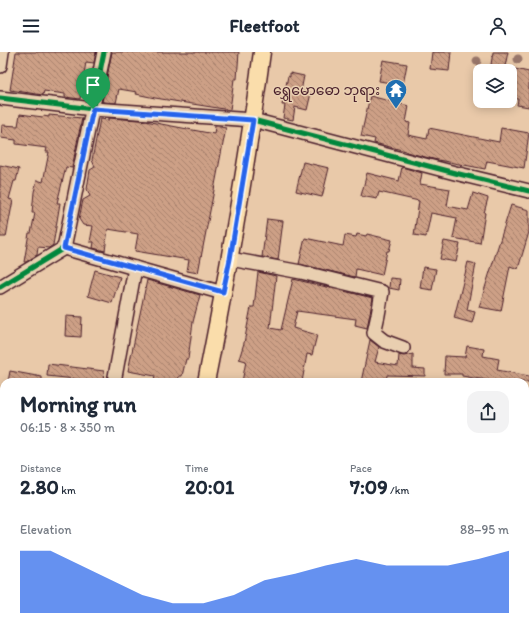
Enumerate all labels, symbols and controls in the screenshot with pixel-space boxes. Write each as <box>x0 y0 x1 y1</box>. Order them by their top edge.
icon: menu <box>20 15 42 37</box>
text: Fleetfoot <box>229 15 300 37</box>
icon: person <box>487 15 509 37</box>
map controls <box>473 64 517 108</box>
button: layers <box>473 64 517 108</box>
pin <box>76 68 110 109</box>
icon: arrive <box>82 74 104 96</box>
temple icon: ရွှေမောဓော ဘုရား <box>383 77 409 110</box>
place label: ရွှေမောဓော ဘုရား <box>273 82 380 102</box>
text: Morning run <box>20 391 136 418</box>
button: share <box>467 391 509 433</box>
text: 06:15 · 8 × 350 m <box>20 420 115 435</box>
text: Distance <box>20 462 61 475</box>
text: Time <box>185 462 208 475</box>
text: Pace <box>350 462 372 475</box>
text: 2.80 <box>20 475 59 499</box>
text: 20:01 <box>185 475 234 499</box>
text: 7:09 <box>350 475 388 499</box>
text: km <box>59 484 76 497</box>
text: /km <box>388 484 409 497</box>
text: Elevation <box>20 522 72 537</box>
text: 88–95 m <box>460 522 509 537</box>

